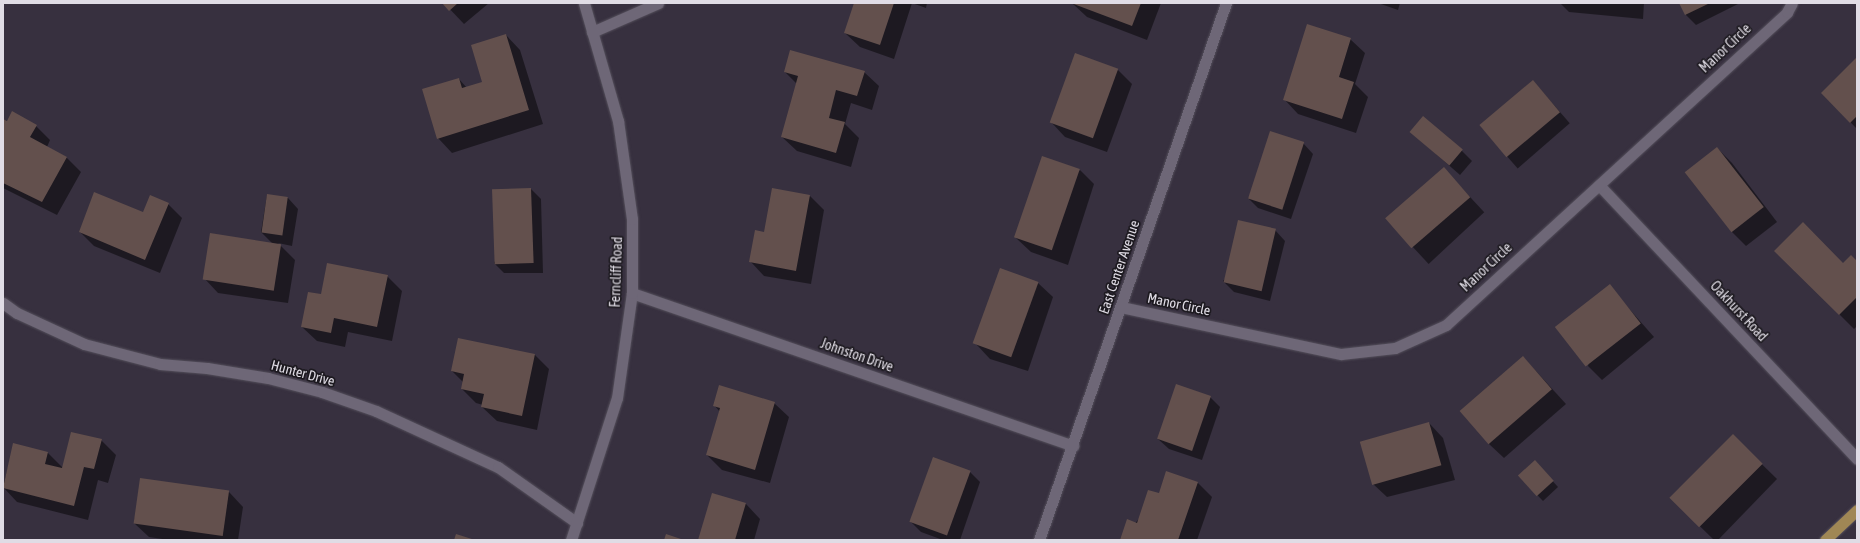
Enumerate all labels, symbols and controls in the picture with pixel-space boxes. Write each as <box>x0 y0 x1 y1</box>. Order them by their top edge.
street label: Manor Circle <box>1696 20 1754 76</box>
street label: East Center Avenue <box>1095 218 1143 316</box>
street label: Ferncliff Road <box>606 236 626 308</box>
street label: Manor Circle <box>1457 239 1515 295</box>
street label: Oakhurst Road <box>1707 277 1771 345</box>
street label: Manor Circle <box>1146 289 1212 319</box>
street label: Johnston Drive <box>818 335 896 375</box>
street label: Hunter Drive <box>269 356 337 390</box>

